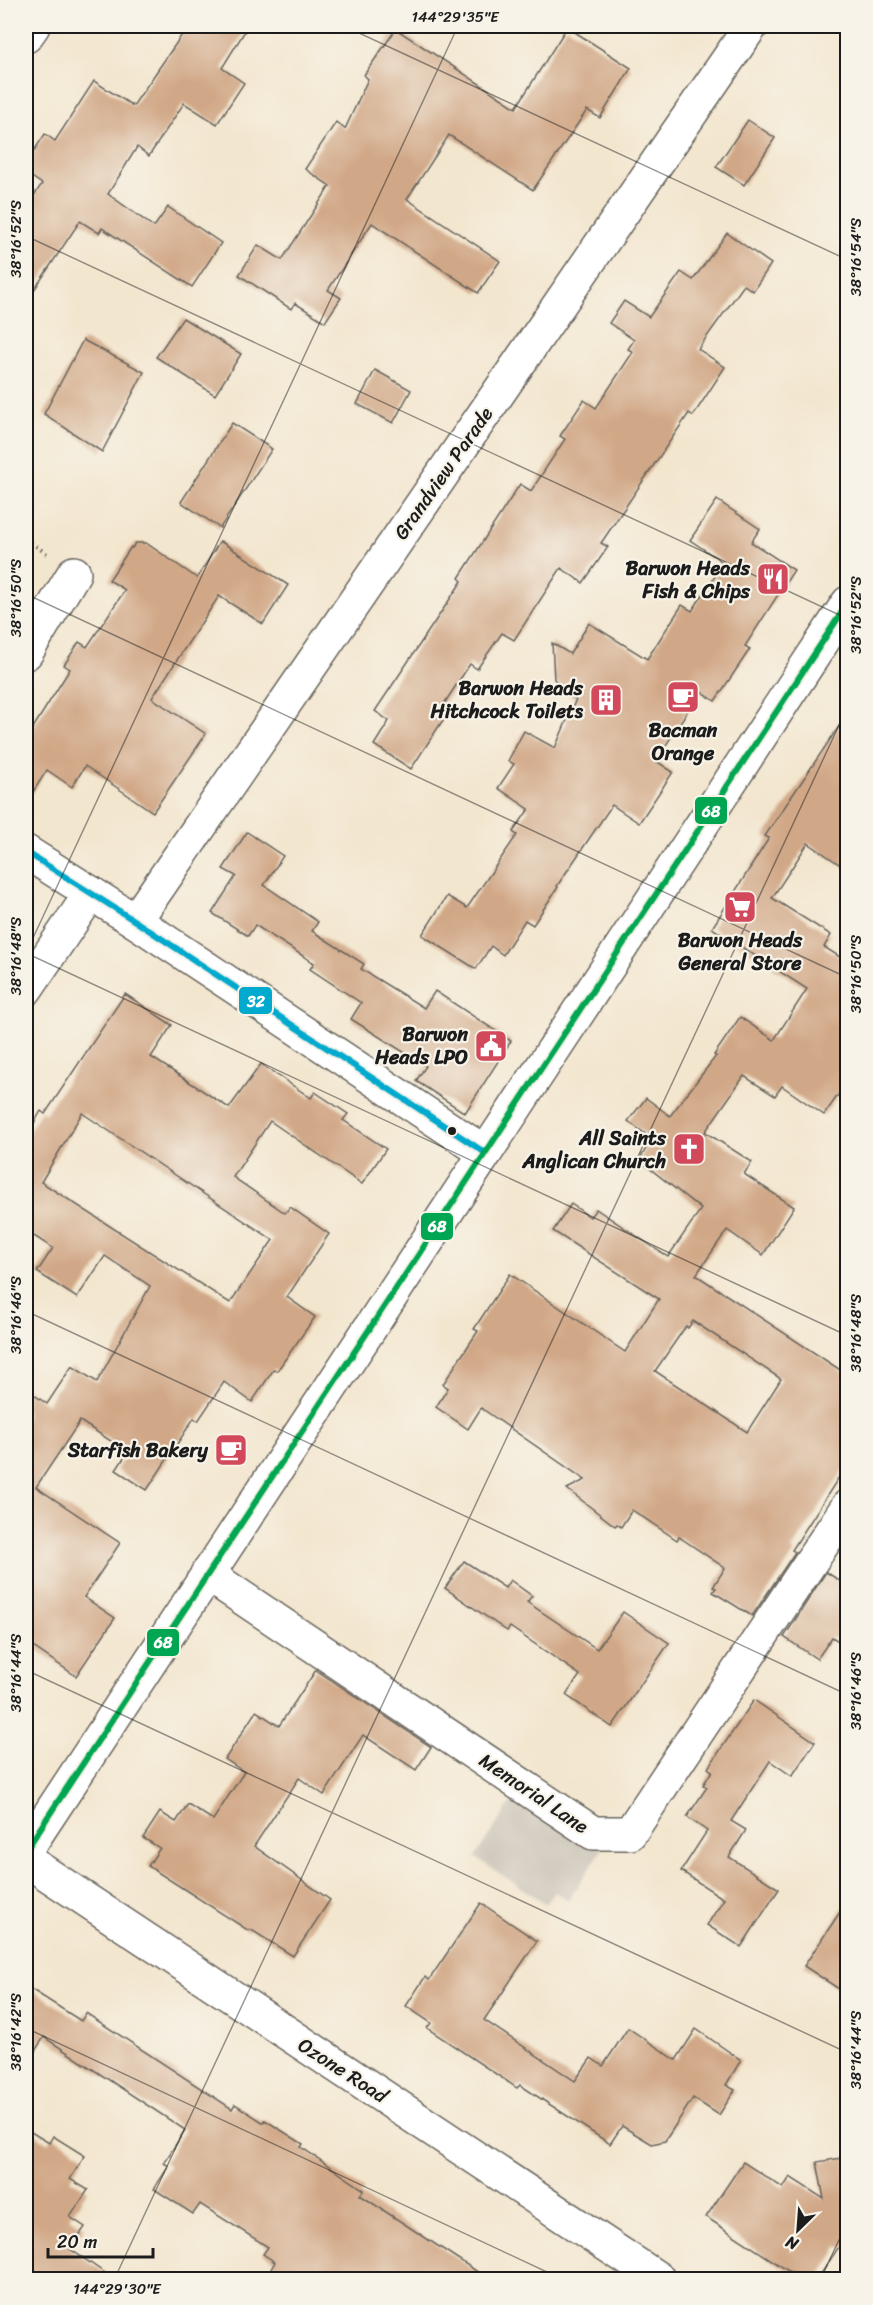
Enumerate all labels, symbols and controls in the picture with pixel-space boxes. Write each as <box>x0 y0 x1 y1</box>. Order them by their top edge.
text: 144°29'35"E <box>411 4 500 30</box>
text: 38°16'52"S <box>3 200 29 278</box>
text: 38°16'54"S <box>843 217 869 296</box>
street label: Grandview Parade <box>384 399 503 547</box>
place label: Barwon Heads Fish & Chips <box>626 551 751 609</box>
text: 38°16'50"S <box>3 558 29 637</box>
restaurant icon: Barwon Heads Fish & Chips <box>755 561 791 597</box>
text: 38°16'52"S <box>843 576 869 654</box>
place label: Barwon Heads Hitchcock Toilets <box>430 671 584 729</box>
cafe icon: Bacman Orange <box>665 679 701 715</box>
building icon: Barwon Heads Hitchcock Toilets <box>588 682 624 718</box>
place label: Bacman Orange <box>649 713 718 771</box>
line badge: 68 <box>694 796 728 825</box>
text: 68 <box>701 797 721 826</box>
supermarket icon: Barwon Heads General Store <box>722 889 758 925</box>
text: 38°16'48"S <box>3 916 29 995</box>
place label: Barwon Heads General Store <box>678 923 803 981</box>
text: 38°16'50"S <box>843 934 869 1013</box>
line badge: 32 <box>238 986 273 1015</box>
text: 32 <box>246 987 266 1016</box>
place label: Barwon Heads LPO <box>374 1017 468 1075</box>
public building icon: Barwon Heads LPO <box>473 1028 509 1064</box>
place label: All Saints Anglican Church <box>521 1121 667 1179</box>
unlabelled marker <box>446 1125 458 1137</box>
church icon: All Saints Anglican Church <box>671 1131 707 1167</box>
line badge: 68 <box>420 1212 454 1241</box>
text: 68 <box>427 1212 447 1241</box>
text: 38°16'46"S <box>3 1276 29 1354</box>
text: 38°16'48"S <box>843 1293 869 1372</box>
cafe icon: Starfish Bakery <box>213 1432 249 1468</box>
place label: Starfish Bakery <box>67 1433 209 1468</box>
line badge: 68 <box>146 1628 180 1657</box>
text: 68 <box>153 1628 173 1657</box>
text: 38°16'44"S <box>3 1633 29 1712</box>
text: 38°16'46"S <box>843 1652 869 1730</box>
street label: Memorial Lane <box>472 1744 596 1843</box>
text: 38°16'42"S <box>3 1992 29 2071</box>
text: 38°16'44"S <box>843 2010 869 2089</box>
street label: Ozone Road <box>291 2028 396 2114</box>
north arrow <box>768 2200 828 2260</box>
scale bar <box>48 2221 153 2259</box>
text: 20 m <box>57 2226 97 2258</box>
text: N <box>780 2227 804 2259</box>
text: 144°29'30"E <box>73 2276 162 2302</box>

